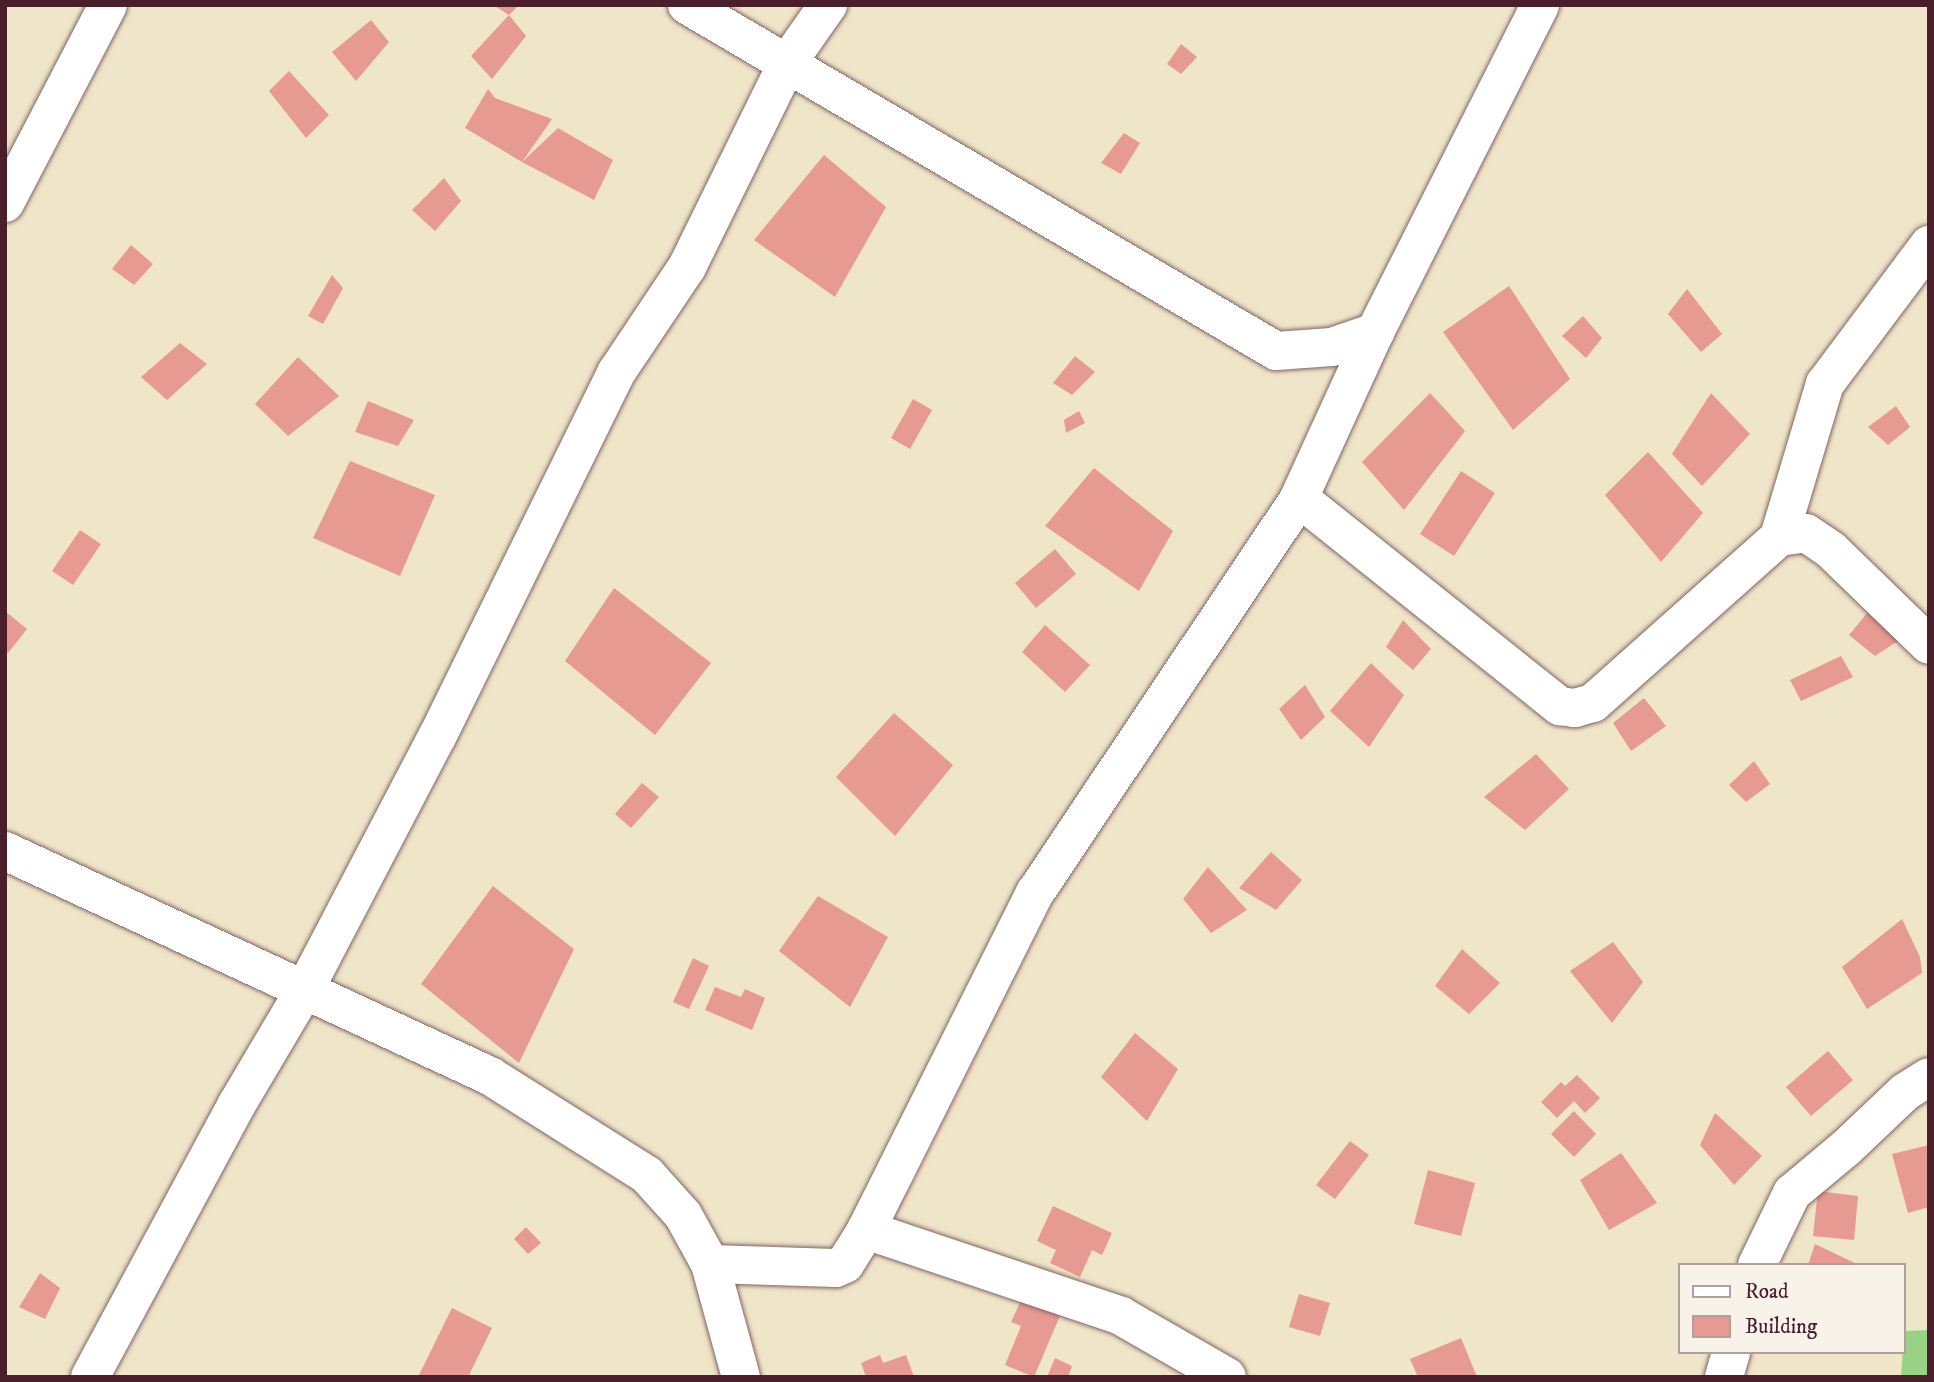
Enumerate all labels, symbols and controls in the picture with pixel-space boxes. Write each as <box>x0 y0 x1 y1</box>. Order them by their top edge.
legend <box>1678 1263 1906 1354</box>
text: Road <box>1745 1279 1789 1305</box>
text: Building <box>1745 1314 1817 1340</box>

